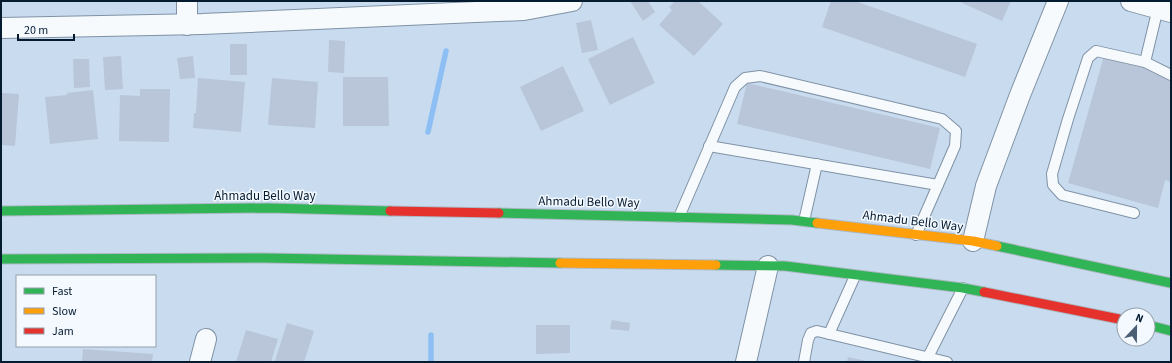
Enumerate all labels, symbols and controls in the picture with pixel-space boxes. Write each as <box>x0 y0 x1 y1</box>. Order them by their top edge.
scale bar <box>18 16 74 42</box>
text: 20 m <box>24 22 48 39</box>
street label: Ahmadu Bello Way <box>214 187 316 205</box>
street label: Ahmadu Bello Way <box>538 192 640 212</box>
street label: Ahmadu Bello Way <box>862 206 964 236</box>
legend <box>16 275 156 347</box>
text: Fast <box>52 283 72 300</box>
text: Slow <box>52 303 77 320</box>
north arrow <box>1116 307 1156 347</box>
text: N <box>1133 310 1146 327</box>
text: Jam <box>52 323 74 340</box>

